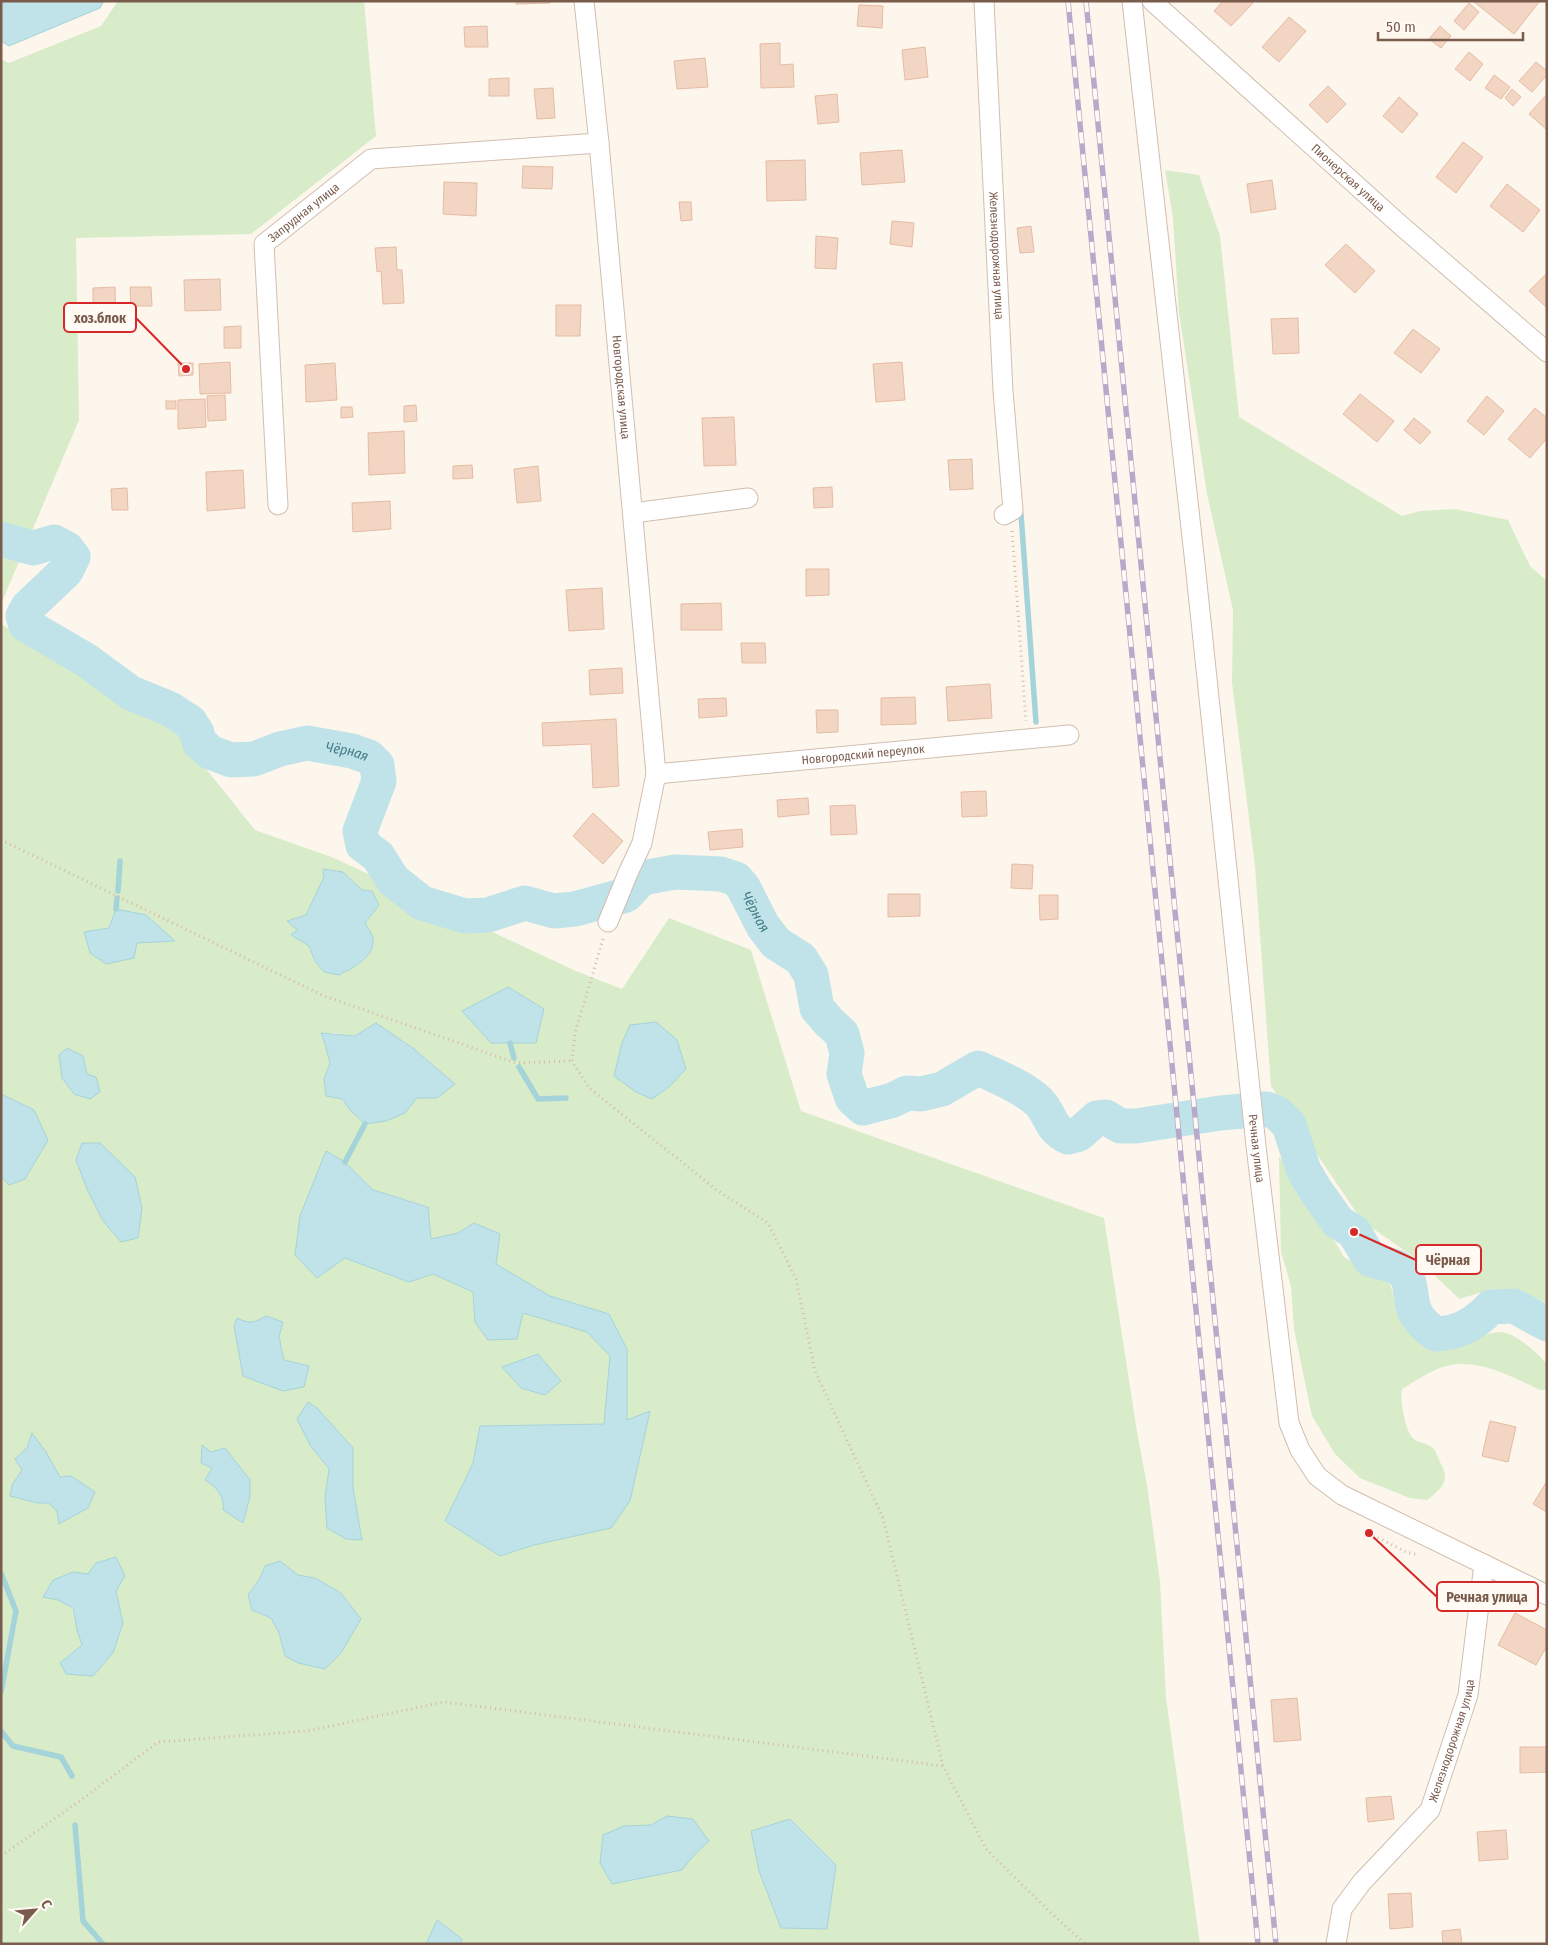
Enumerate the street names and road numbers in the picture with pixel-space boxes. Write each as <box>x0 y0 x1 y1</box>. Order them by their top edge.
street label: Пионерская улица <box>1308 141 1388 215</box>
street label: Запрудная улица <box>265 180 342 245</box>
street label: Железнодорожная улица <box>986 191 1007 320</box>
street label: Новгородская улица <box>609 335 633 440</box>
street label: Новгородский переулок <box>801 742 926 767</box>
street label: Речная улица <box>1246 1113 1267 1183</box>
street label: Железнодорожная улица <box>1426 1678 1477 1804</box>

